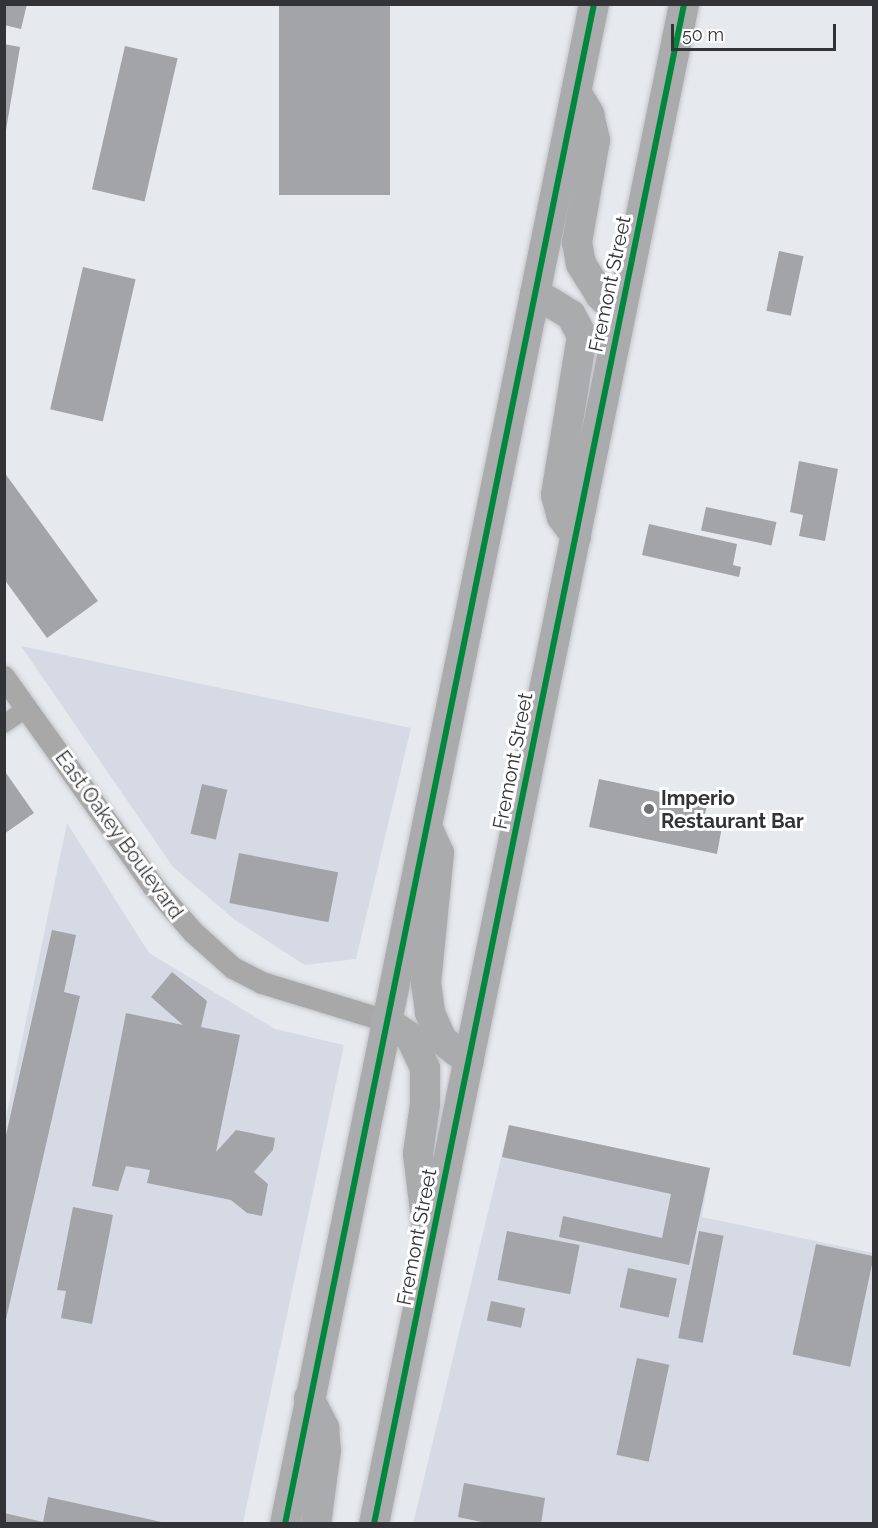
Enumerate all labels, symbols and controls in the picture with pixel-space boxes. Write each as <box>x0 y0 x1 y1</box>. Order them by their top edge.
scale bar <box>674 12 839 50</box>
text: 50 m <box>682 24 724 45</box>
street label: Fremont Street <box>584 214 636 354</box>
street label: Fremont Street <box>488 691 538 831</box>
street label: East Oakey Boulevard <box>50 746 188 924</box>
place label: Imperio Restaurant Bar <box>661 786 804 833</box>
marker: Imperio Restaurant Bar <box>642 802 656 816</box>
street label: Fremont Street <box>392 1167 442 1307</box>

